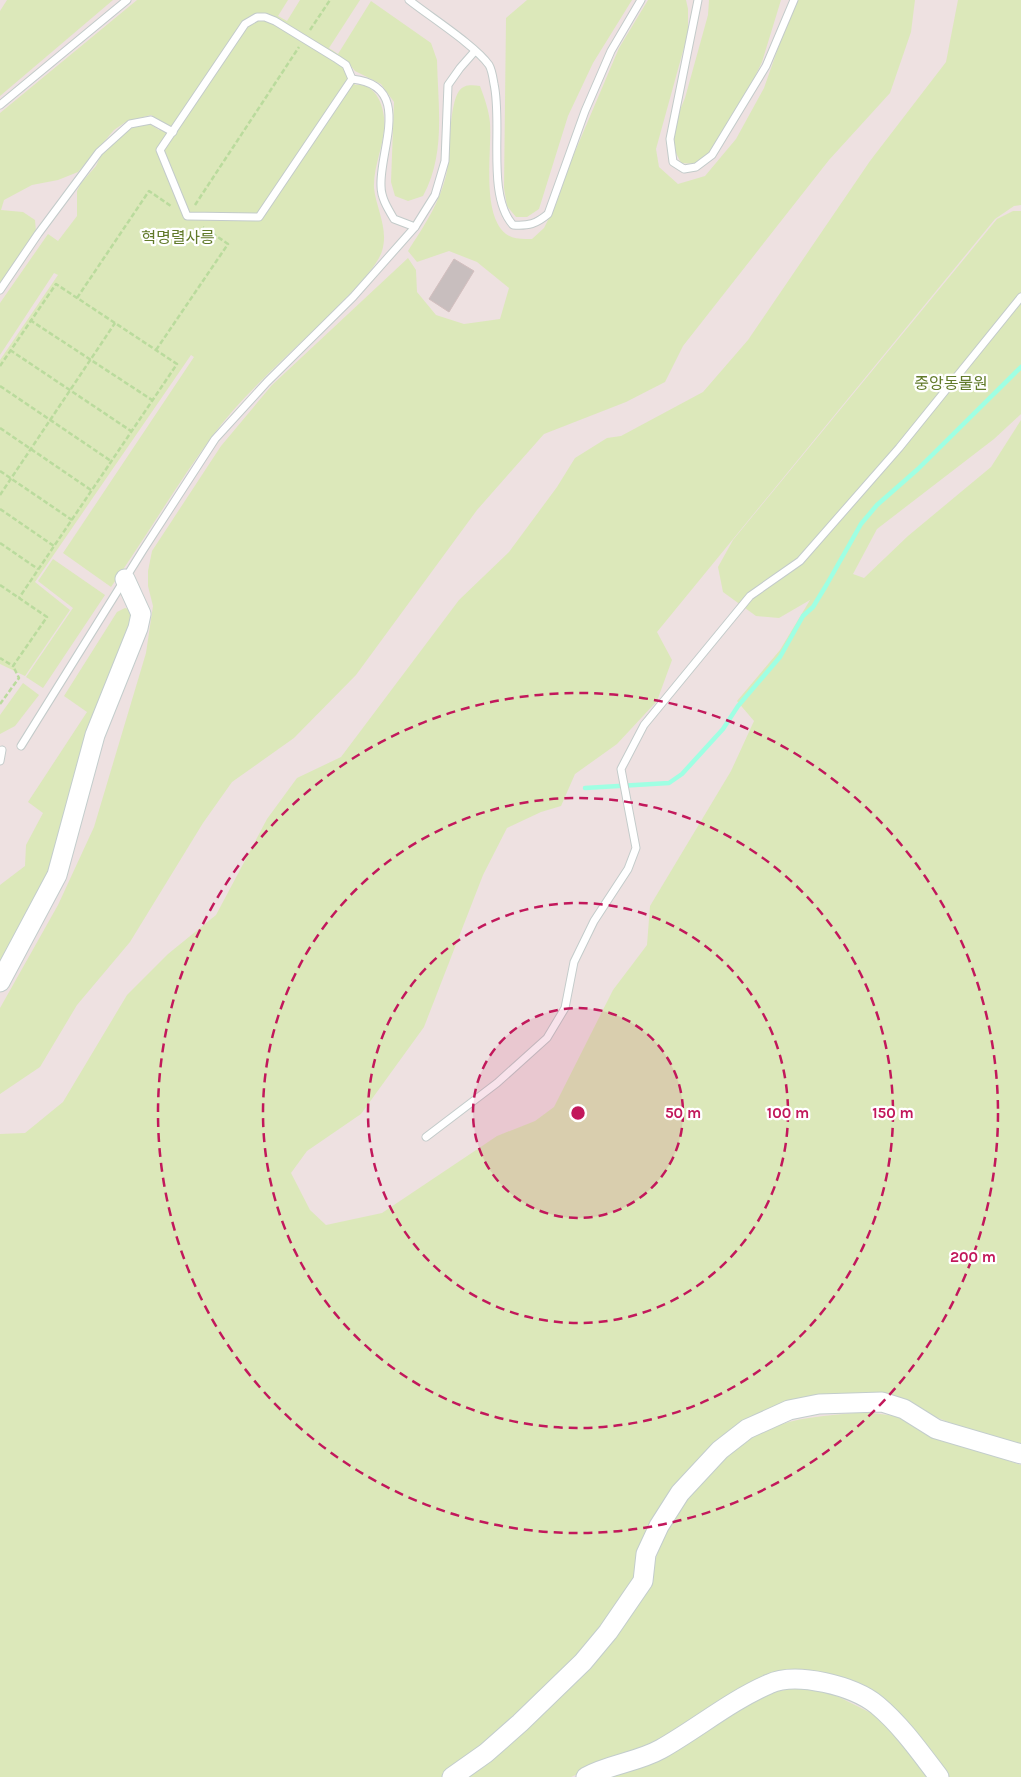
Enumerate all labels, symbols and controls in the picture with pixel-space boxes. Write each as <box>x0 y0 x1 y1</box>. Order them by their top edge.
park label: 혁명렬사릉 <box>141 228 215 247</box>
park label: 중앙동물원 <box>914 374 988 393</box>
centre of rings <box>569 1104 587 1122</box>
text: 50 m <box>665 1104 701 1122</box>
text: 100 m <box>767 1104 809 1122</box>
text: 150 m <box>872 1104 914 1122</box>
text: 200 m <box>950 1248 996 1266</box>

